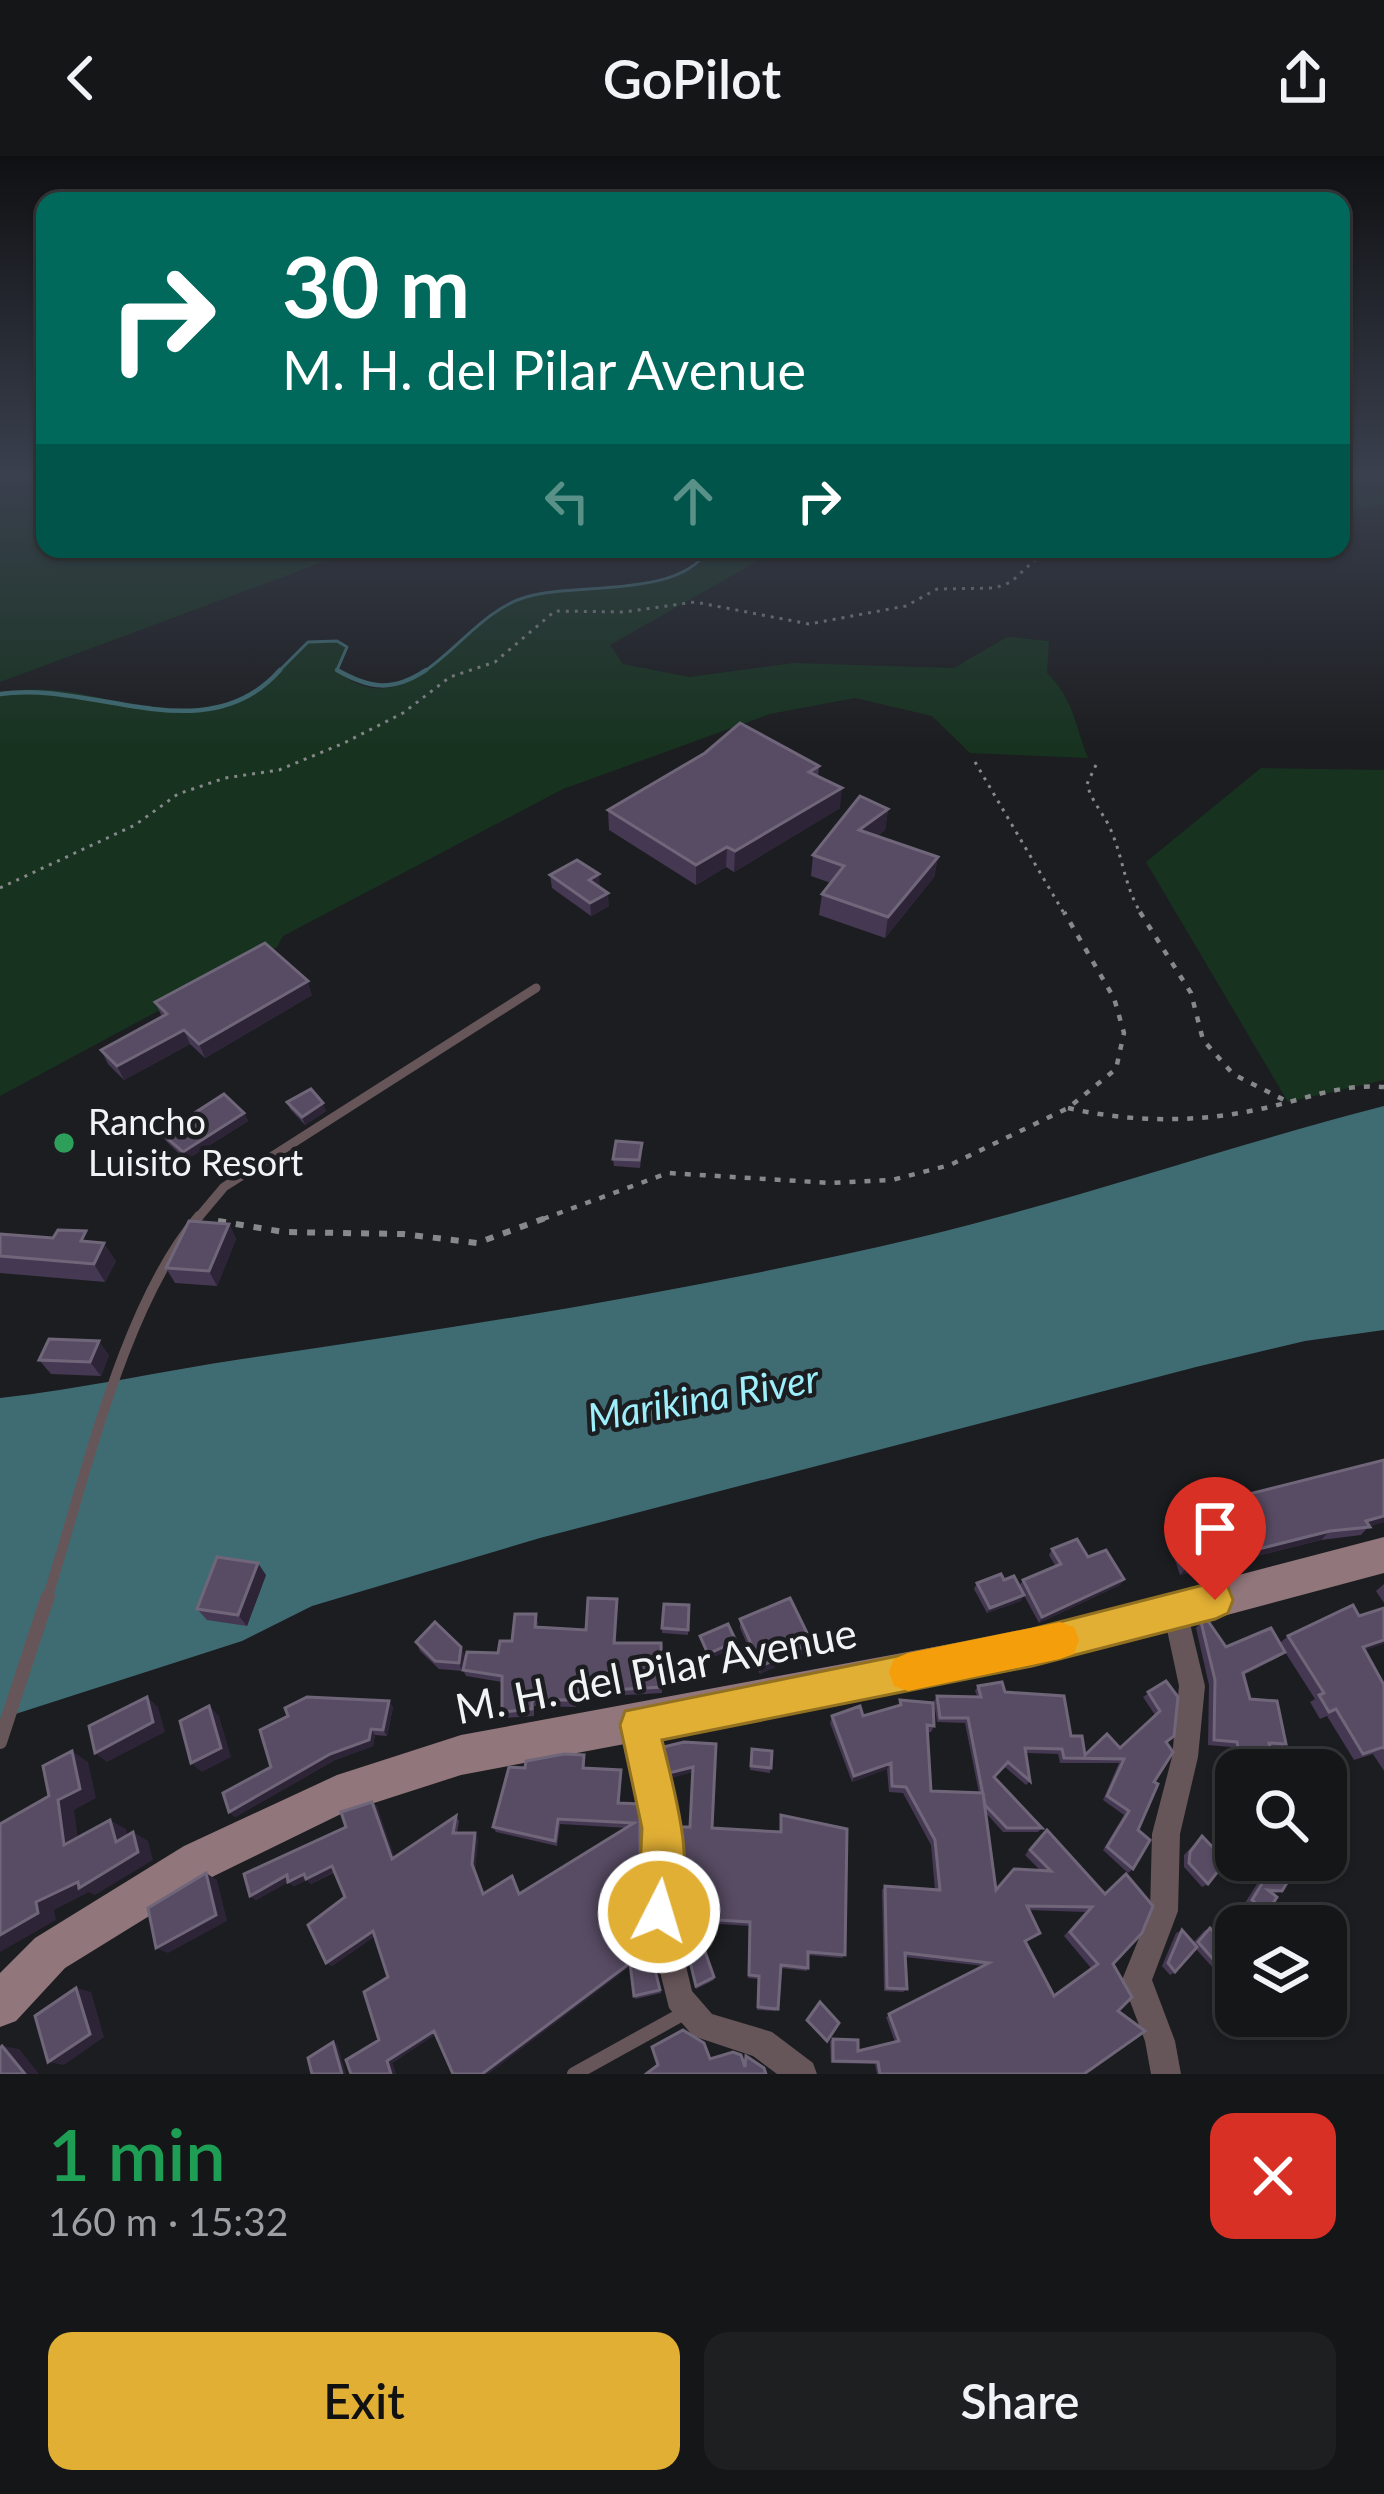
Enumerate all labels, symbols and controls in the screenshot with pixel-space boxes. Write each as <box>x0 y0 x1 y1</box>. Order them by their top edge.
icon: back <box>48 45 114 111</box>
icon: share <box>1270 45 1336 111</box>
text: GoPilot <box>603 46 781 111</box>
text: 30 m <box>282 235 470 336</box>
icon: right <box>84 240 240 396</box>
text: M. H. del Pilar Avenue <box>282 337 806 402</box>
icon: left <box>534 468 600 534</box>
icon: ahead <box>660 468 726 534</box>
icon: right <box>786 468 852 534</box>
place label: Rancho Luisito Resort <box>88 1099 303 1184</box>
marker: Rancho Luisito Resort <box>51 1130 77 1156</box>
water label: Marikina River <box>584 1354 823 1440</box>
pin <box>1164 1477 1266 1600</box>
icon: arrive <box>1182 1495 1248 1561</box>
street label: M. H. del Pilar Avenue <box>451 1607 861 1733</box>
map controls <box>1215 1749 1347 2037</box>
button: search <box>1215 1749 1347 1881</box>
position arrow <box>596 1849 722 1975</box>
button: layers <box>1215 1905 1347 2037</box>
text: 1 min <box>48 2110 226 2196</box>
button: close <box>1210 2113 1336 2239</box>
text: 160 m · 15:32 <box>48 2198 288 2244</box>
button: Exit <box>48 2332 680 2470</box>
button: Share <box>704 2332 1336 2470</box>

